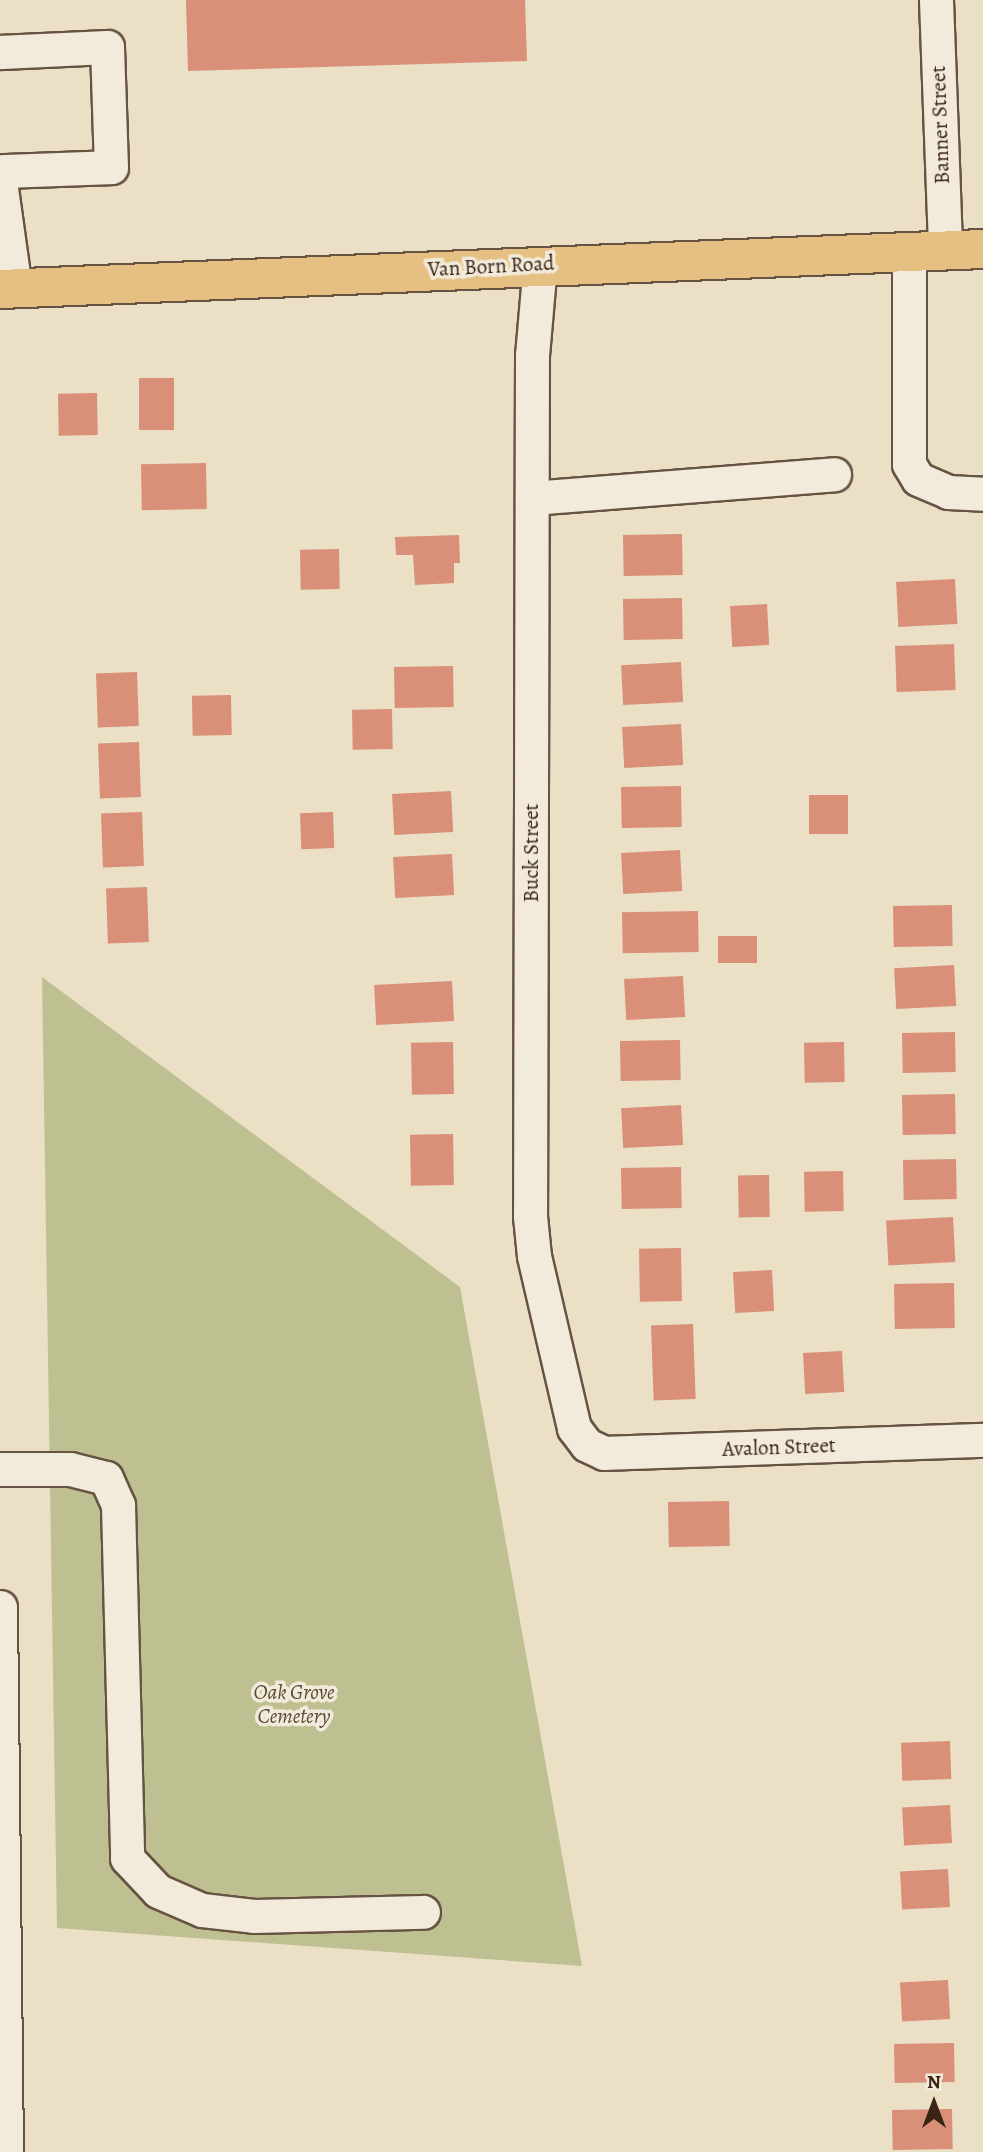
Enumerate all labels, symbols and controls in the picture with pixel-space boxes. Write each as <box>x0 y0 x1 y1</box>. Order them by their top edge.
street label: Banner Street <box>925 65 955 185</box>
street label: Van Born Road <box>427 250 555 282</box>
street label: Buck Street <box>518 803 544 903</box>
street label: Avalon Street <box>722 1432 836 1462</box>
park label: Oak Grove Cemetery <box>254 1679 334 1729</box>
north arrow <box>899 2068 969 2138</box>
text: N <box>927 2069 941 2095</box>

